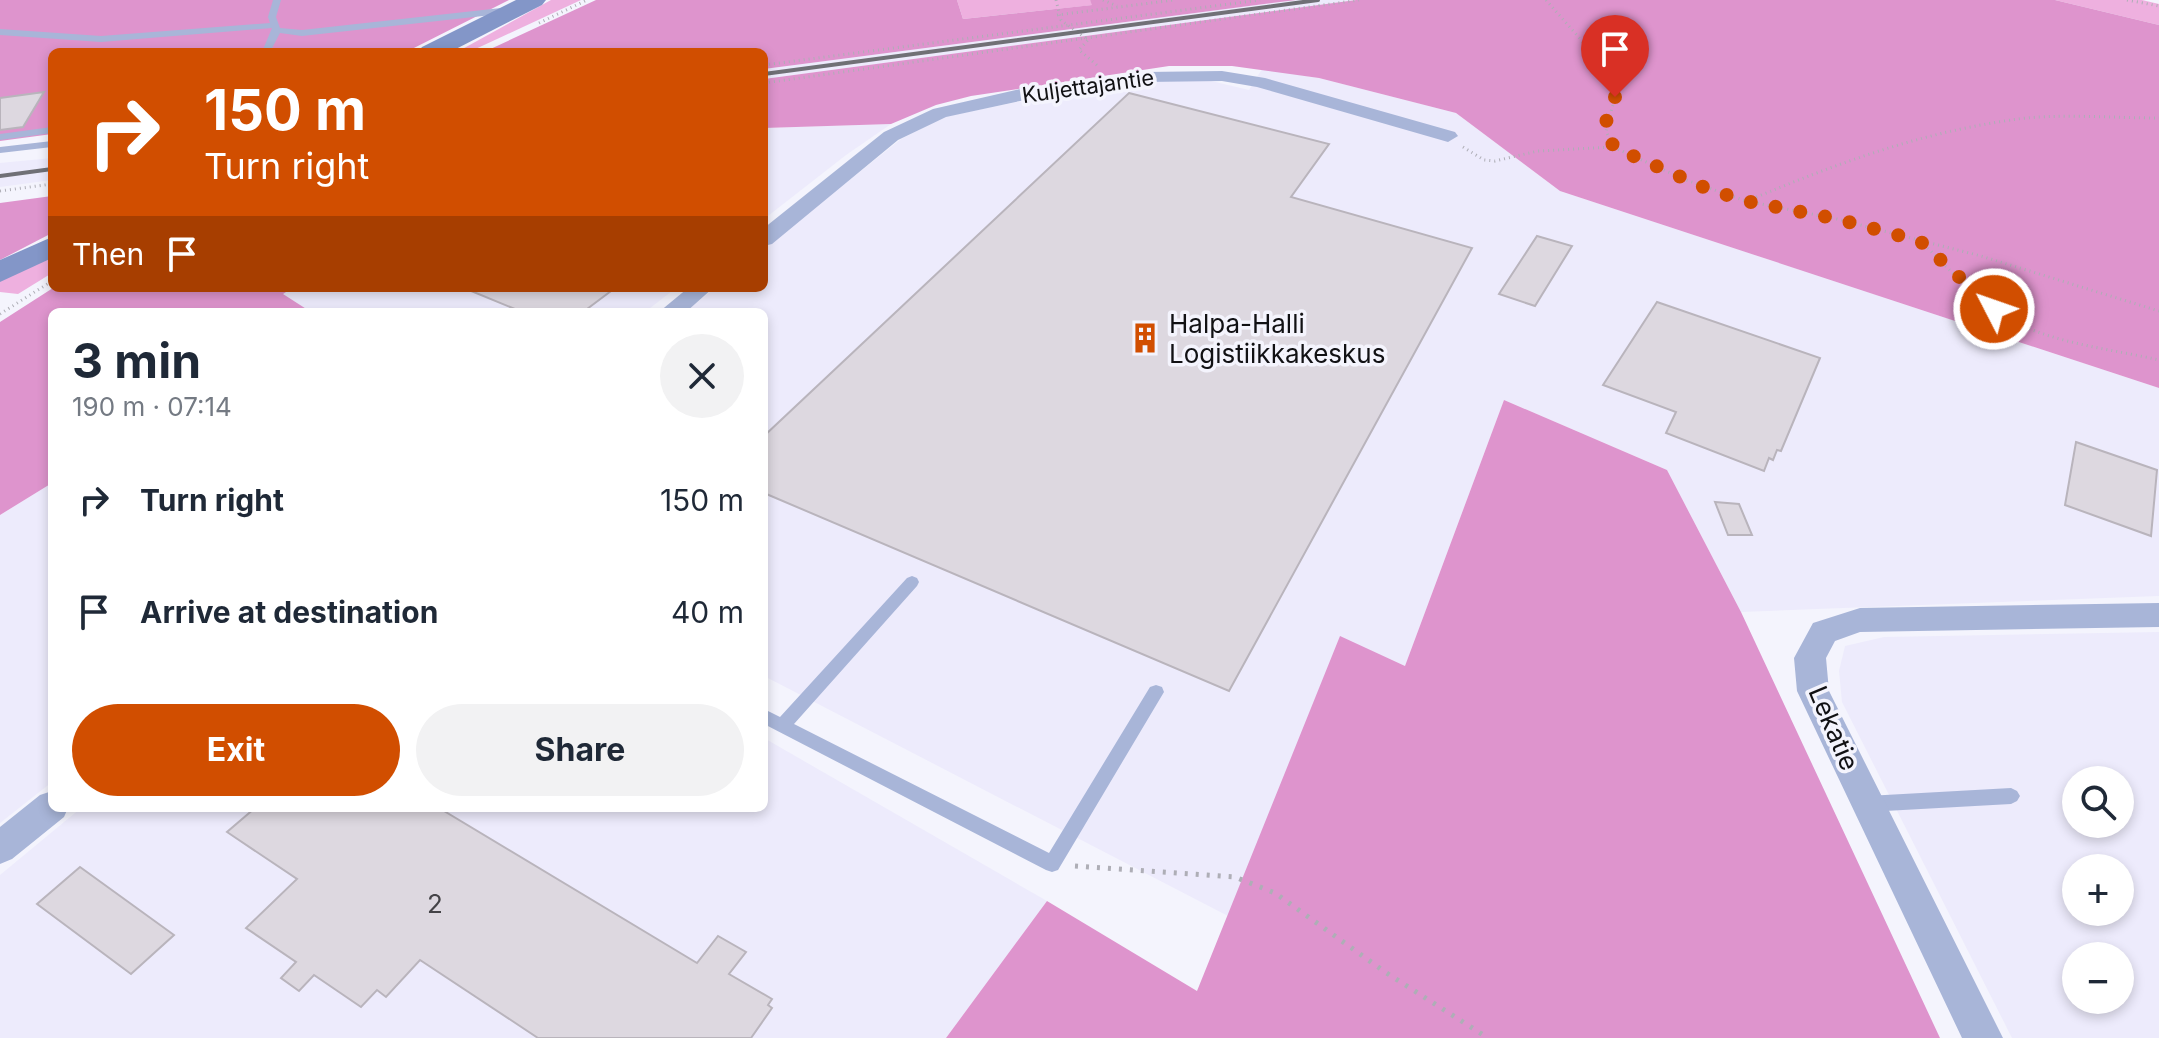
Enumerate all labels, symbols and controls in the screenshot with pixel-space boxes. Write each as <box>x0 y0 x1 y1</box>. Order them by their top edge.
pin <box>1581 15 1649 97</box>
icon: arrive <box>1593 27 1637 71</box>
street label: Kuljettajantie <box>1020 64 1156 108</box>
text: 150 m <box>204 76 366 144</box>
icon: right <box>72 80 176 184</box>
text: Turn right <box>204 144 369 188</box>
icon: arrive <box>160 232 204 276</box>
text: Then <box>72 236 144 272</box>
position arrow <box>1952 267 2036 351</box>
place label: Halpa-Halli Logistiikkakeskus <box>1169 308 1385 369</box>
building icon: Halpa-Halli Logistiikkakeskus <box>1128 321 1162 355</box>
text: 3 min <box>72 331 201 390</box>
button: close <box>660 334 744 418</box>
text: 190 m · 07:14 <box>72 391 232 422</box>
icon: right <box>72 478 116 522</box>
text: Turn right <box>140 482 284 518</box>
text: 150 m <box>660 482 744 518</box>
icon: arrive <box>72 590 116 634</box>
text: Arrive at destination <box>140 594 438 630</box>
text: 40 m <box>671 594 744 630</box>
street label: Lekatie <box>1802 681 1866 775</box>
button: Exit <box>72 704 400 796</box>
button: Share <box>416 704 744 796</box>
map controls <box>2062 766 2134 1014</box>
button: search <box>2062 766 2134 838</box>
button: + <box>2062 854 2134 926</box>
house number: 2 <box>427 888 443 919</box>
button: − <box>2062 942 2134 1014</box>

